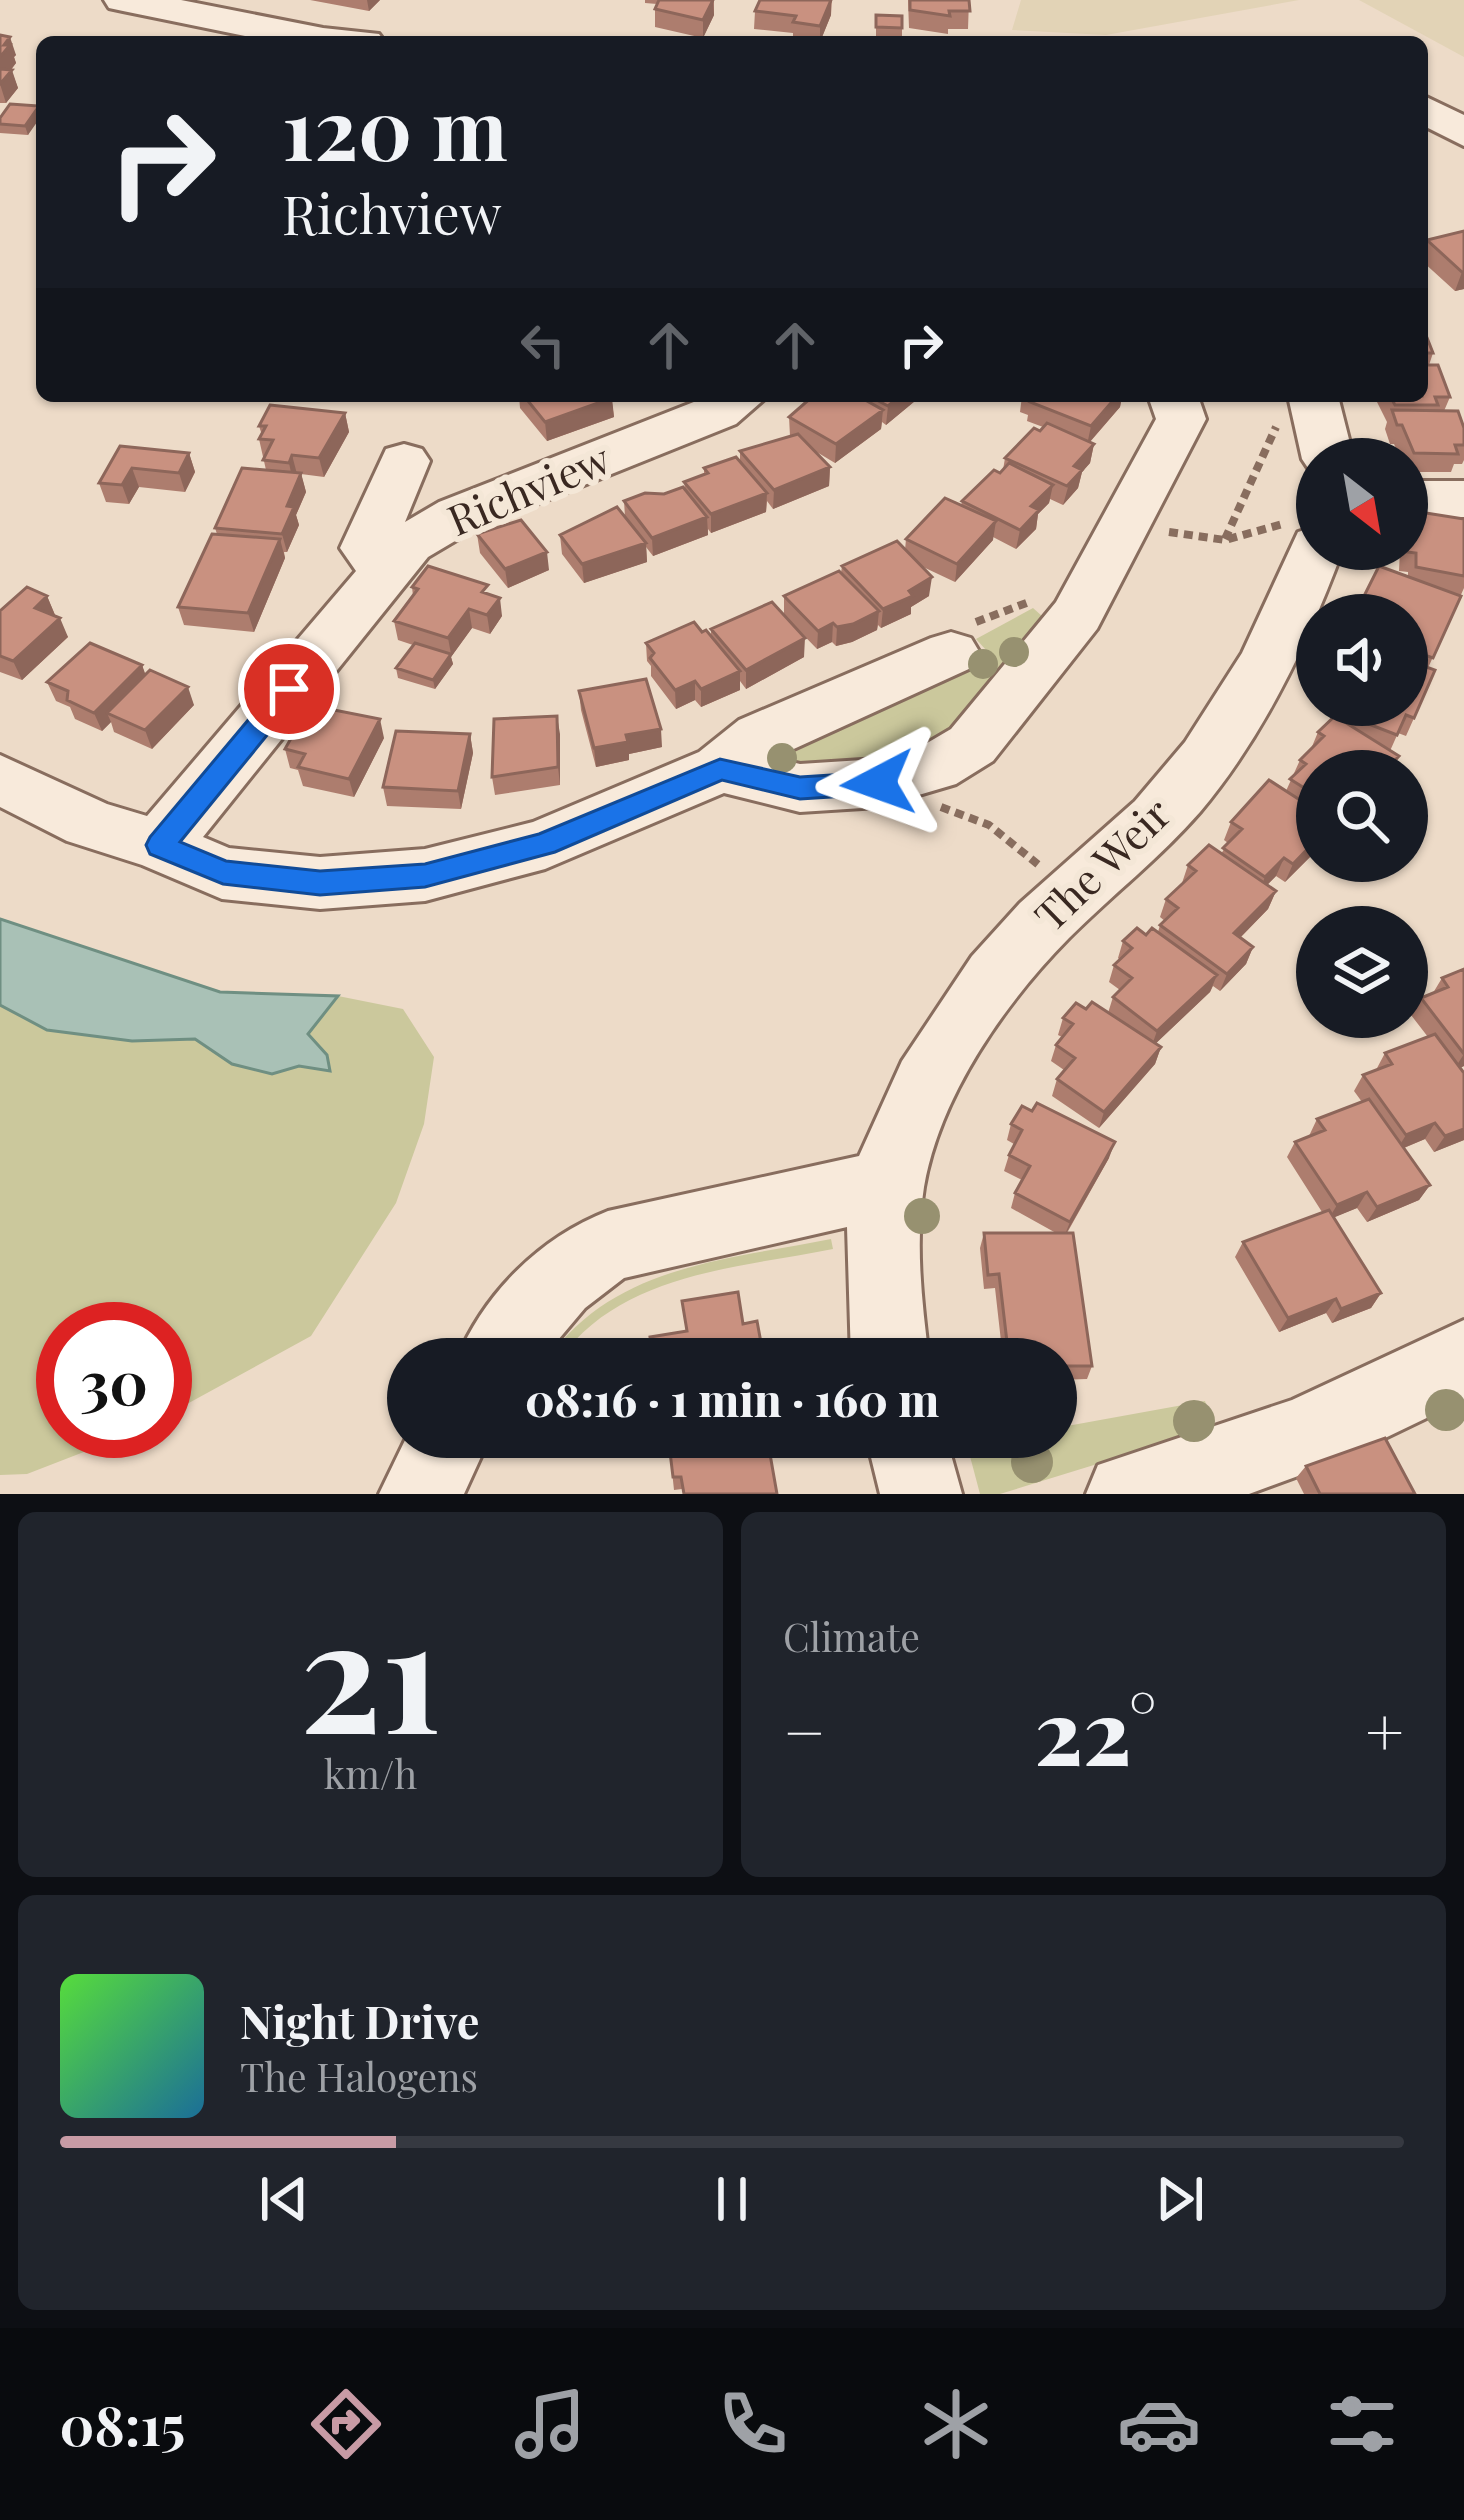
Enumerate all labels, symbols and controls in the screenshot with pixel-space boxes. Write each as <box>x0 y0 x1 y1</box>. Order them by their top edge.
text: 120 m <box>282 70 508 182</box>
icon: right <box>84 84 240 240</box>
text: Richview <box>282 177 501 249</box>
icon: left <box>510 312 576 378</box>
icon: ahead <box>636 312 702 378</box>
icon: ahead <box>762 312 828 378</box>
icon: right <box>888 312 954 378</box>
street label: Richview <box>439 429 618 547</box>
north arrow <box>1296 438 1428 570</box>
map controls <box>1296 438 1428 1038</box>
button: sound <box>1296 594 1428 726</box>
pin <box>238 638 340 740</box>
icon: arrive <box>256 656 322 722</box>
position arrow <box>815 720 941 846</box>
button: search <box>1296 750 1428 882</box>
street label: The Weir <box>1022 785 1182 942</box>
button: layers <box>1296 906 1428 1038</box>
speed limit sign: 30 <box>36 1302 192 1458</box>
text: 08:16 · 1 min · 160 m <box>525 1368 939 1428</box>
text: 21 <box>300 1565 441 1773</box>
text: Climate <box>783 1610 920 1662</box>
text: 22° <box>1035 1669 1156 1789</box>
text: − <box>783 1686 826 1774</box>
text: + <box>1365 1686 1404 1774</box>
text: km/h <box>324 1747 417 1799</box>
text: Night Drive <box>240 1990 479 2050</box>
text: The Halogens <box>240 2050 478 2102</box>
icon: previous <box>251 2166 317 2232</box>
icon: pause <box>699 2166 765 2232</box>
icon: next <box>1147 2166 1213 2232</box>
icon: directions <box>304 2382 388 2466</box>
icon: music <box>508 2382 592 2466</box>
icon: phone <box>711 2382 795 2466</box>
icon: climate <box>914 2382 998 2466</box>
icon: car <box>1117 2382 1201 2466</box>
icon: filters <box>1320 2382 1404 2466</box>
text: 08:15 <box>60 2388 185 2460</box>

